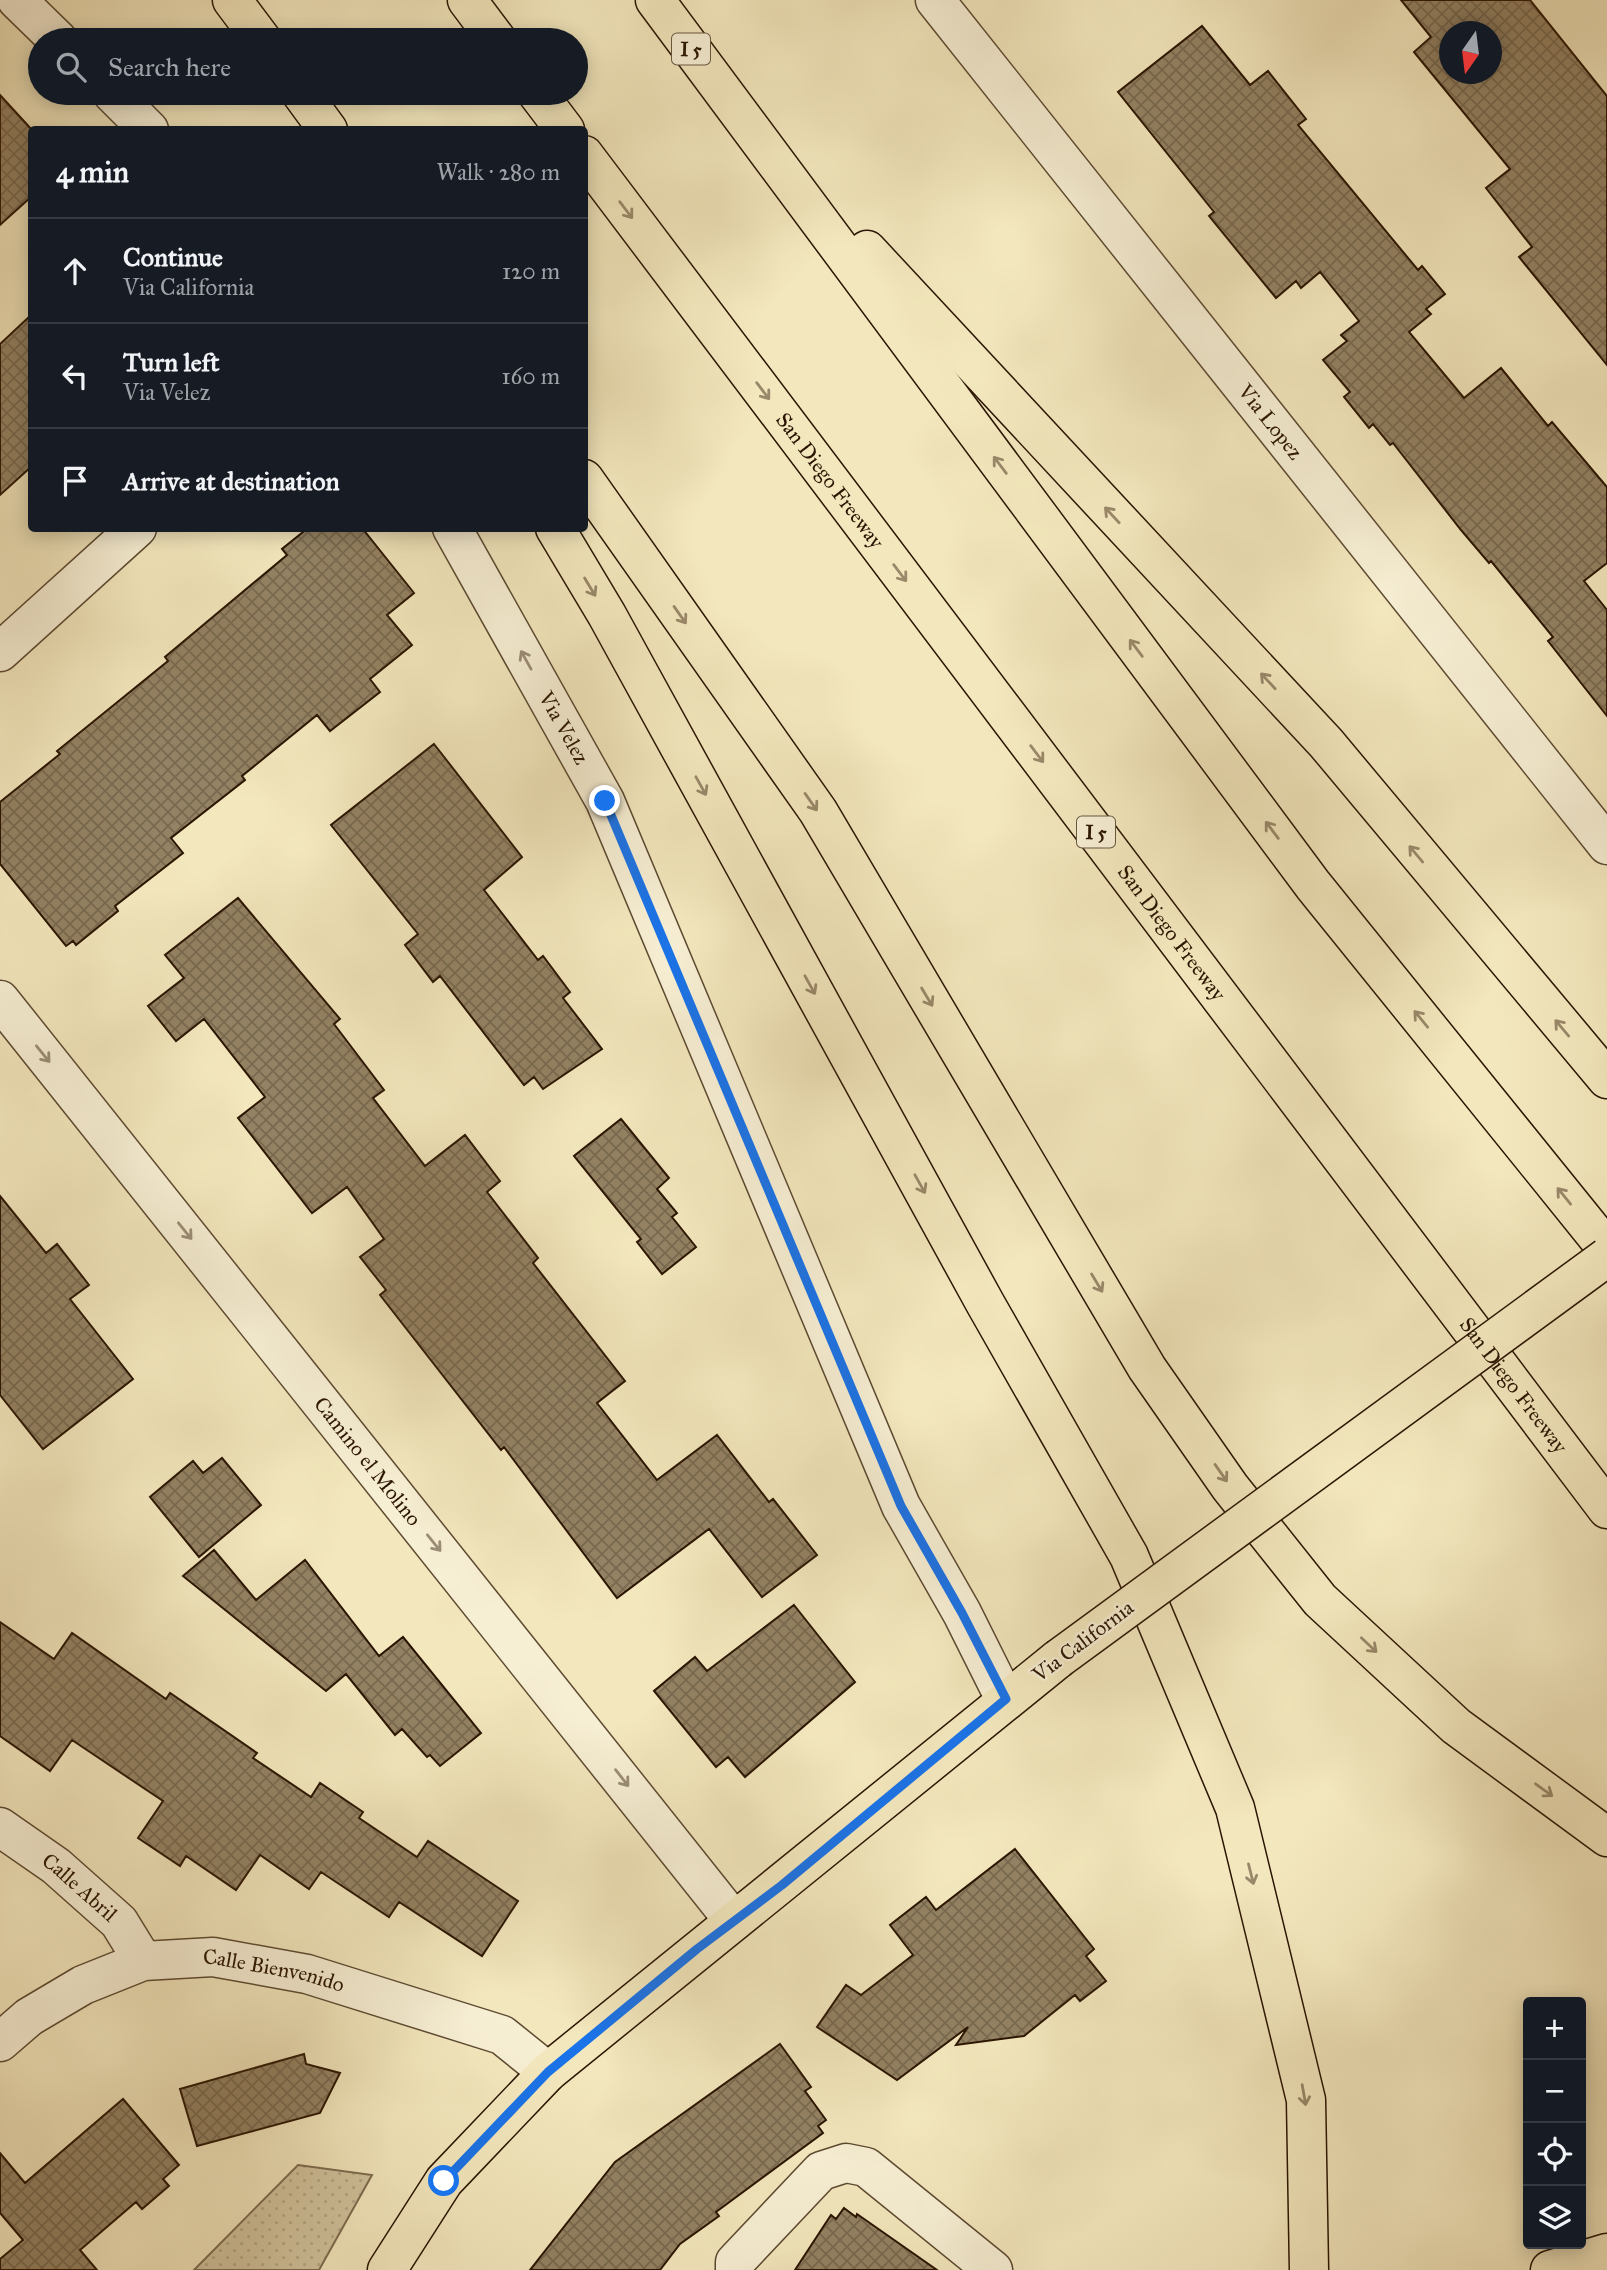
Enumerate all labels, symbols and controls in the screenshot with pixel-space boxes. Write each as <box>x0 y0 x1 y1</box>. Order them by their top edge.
north arrow <box>1439 21 1502 84</box>
search box <box>28 28 588 105</box>
road number: I 5 <box>672 34 710 64</box>
icon: search <box>52 48 90 86</box>
text: Search here <box>108 51 231 83</box>
text: 4 min <box>56 154 129 190</box>
text: Walk · 280 m <box>436 158 560 186</box>
one-way arrow <box>618 200 633 219</box>
text: Continue <box>123 241 223 273</box>
icon: ahead <box>56 252 94 290</box>
text: 120 m <box>502 257 560 285</box>
text: Via California <box>123 273 254 301</box>
text: Turn left <box>123 346 219 378</box>
icon: left <box>56 357 94 395</box>
text: 160 m <box>502 362 560 390</box>
text: Via Velez <box>123 378 210 406</box>
street label: Via Lopez <box>1232 378 1309 465</box>
one-way arrow <box>755 382 770 400</box>
street label: San Diego Freeway <box>770 407 890 555</box>
one-way arrow <box>993 456 1008 475</box>
icon: arrive <box>56 462 94 500</box>
text: Arrive at destination <box>123 465 340 497</box>
one-way arrow <box>1104 507 1121 524</box>
one-way arrow <box>893 563 907 582</box>
one-way arrow <box>583 577 597 597</box>
one-way arrow <box>673 605 687 624</box>
one-way arrow <box>1129 638 1144 657</box>
one-way arrow <box>519 650 532 671</box>
one-way arrow <box>1259 673 1276 690</box>
street label: Via Velez <box>533 686 595 769</box>
one-way arrow <box>1029 745 1044 764</box>
one-way arrow <box>695 775 708 796</box>
route end <box>589 785 620 816</box>
one-way arrow <box>804 792 818 811</box>
road number: I 5 <box>1077 817 1115 848</box>
one-way arrow <box>1265 821 1279 840</box>
one-way arrow <box>1408 845 1423 863</box>
street label: San Diego Freeway <box>1112 860 1232 1007</box>
one-way arrow <box>804 974 817 995</box>
one-way arrow <box>921 986 935 1006</box>
one-way arrow <box>1413 1010 1429 1028</box>
one-way arrow <box>1554 1019 1570 1037</box>
one-way arrow <box>35 1044 50 1062</box>
one-way arrow <box>913 1174 927 1194</box>
one-way arrow <box>1556 1187 1572 1205</box>
one-way arrow <box>177 1222 192 1240</box>
one-way arrow <box>1090 1272 1104 1292</box>
street label: San Diego Freeway <box>1454 1312 1574 1459</box>
street label: Camino el Molino <box>308 1392 427 1531</box>
one-way arrow <box>1214 1463 1228 1482</box>
one-way arrow <box>426 1533 442 1551</box>
street label: Via California <box>1027 1594 1139 1688</box>
one-way arrow <box>1360 1637 1378 1653</box>
one-way arrow <box>614 1769 629 1787</box>
one-way arrow <box>1534 1783 1553 1798</box>
street label: Calle Abril <box>37 1847 123 1927</box>
one-way arrow <box>1245 1862 1258 1885</box>
street label: Calle Bienvenido <box>202 1944 348 1998</box>
map controls <box>1523 1997 1586 2249</box>
button: + <box>1523 1997 1586 2060</box>
button: − <box>1523 2060 1586 2123</box>
one-way arrow <box>1298 2083 1311 2106</box>
button: locate <box>1523 2123 1586 2186</box>
route start <box>428 2165 459 2196</box>
button: layers <box>1523 2186 1586 2249</box>

